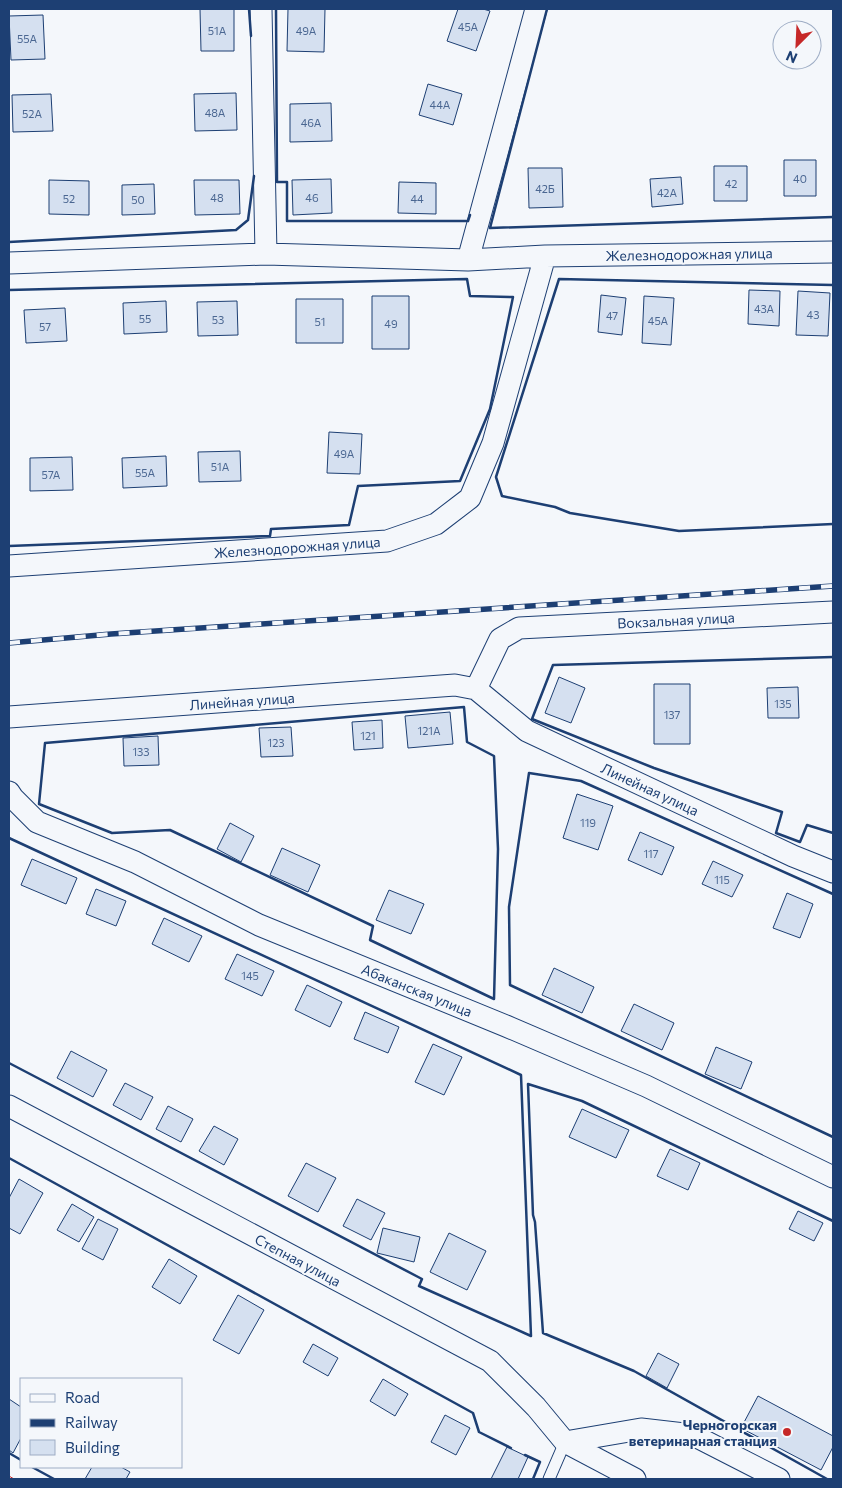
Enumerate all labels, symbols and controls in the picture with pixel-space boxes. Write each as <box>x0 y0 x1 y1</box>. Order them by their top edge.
house number: 45А <box>458 20 479 33</box>
north arrow <box>772 20 822 70</box>
house number: 51А <box>208 24 227 37</box>
house number: 49А <box>296 24 317 37</box>
house number: 55А <box>17 32 37 45</box>
text: N <box>783 47 800 67</box>
house number: 44А <box>430 98 451 111</box>
house number: 48А <box>205 106 226 119</box>
house number: 52А <box>22 107 42 120</box>
house number: 46А <box>301 116 322 129</box>
house number: 40 <box>793 172 807 185</box>
house number: 42 <box>725 177 737 190</box>
house number: 42Б <box>535 182 555 195</box>
house number: 42А <box>657 186 677 199</box>
house number: 48 <box>210 191 224 204</box>
house number: 46 <box>305 191 319 204</box>
house number: 52 <box>63 192 75 205</box>
house number: 44 <box>410 192 424 205</box>
house number: 50 <box>131 193 145 206</box>
street label: Железнодорожная улица <box>605 244 773 264</box>
house number: 43А <box>754 302 775 315</box>
house number: 43 <box>807 308 819 321</box>
house number: 47 <box>606 309 618 322</box>
house number: 55 <box>139 312 151 325</box>
house number: 53 <box>212 313 224 326</box>
house number: 45А <box>648 314 669 327</box>
house number: 51 <box>314 315 326 328</box>
house number: 49 <box>384 317 398 330</box>
house number: 57 <box>39 320 51 333</box>
house number: 49А <box>334 447 355 460</box>
house number: 51А <box>211 460 230 473</box>
house number: 55А <box>135 466 155 479</box>
house number: 57А <box>42 468 61 481</box>
street label: Железнодорожная улица <box>213 533 381 561</box>
street label: Вокзальная улица <box>617 608 735 632</box>
street label: Линейная улица <box>189 689 295 713</box>
house number: 135 <box>774 697 792 710</box>
house number: 137 <box>664 708 681 721</box>
house number: 121А <box>417 724 441 737</box>
house number: 121 <box>360 729 376 742</box>
house number: 123 <box>267 736 285 749</box>
house number: 133 <box>132 745 150 758</box>
street label: Линейная улица <box>599 759 701 819</box>
house number: 119 <box>580 816 596 829</box>
house number: 117 <box>643 847 659 860</box>
house number: 115 <box>714 873 730 886</box>
street label: Абаканская улица <box>359 960 475 1020</box>
house number: 145 <box>241 969 259 982</box>
street label: Степная улица <box>252 1230 344 1290</box>
legend <box>20 1378 182 1468</box>
text: Road <box>65 1388 100 1406</box>
text: Railway <box>65 1413 118 1431</box>
place label: Черногорская ветеринарная станция <box>629 1416 777 1449</box>
marker: Черногорская ветеринарная станция <box>781 1426 793 1438</box>
text: Building <box>65 1438 120 1456</box>

